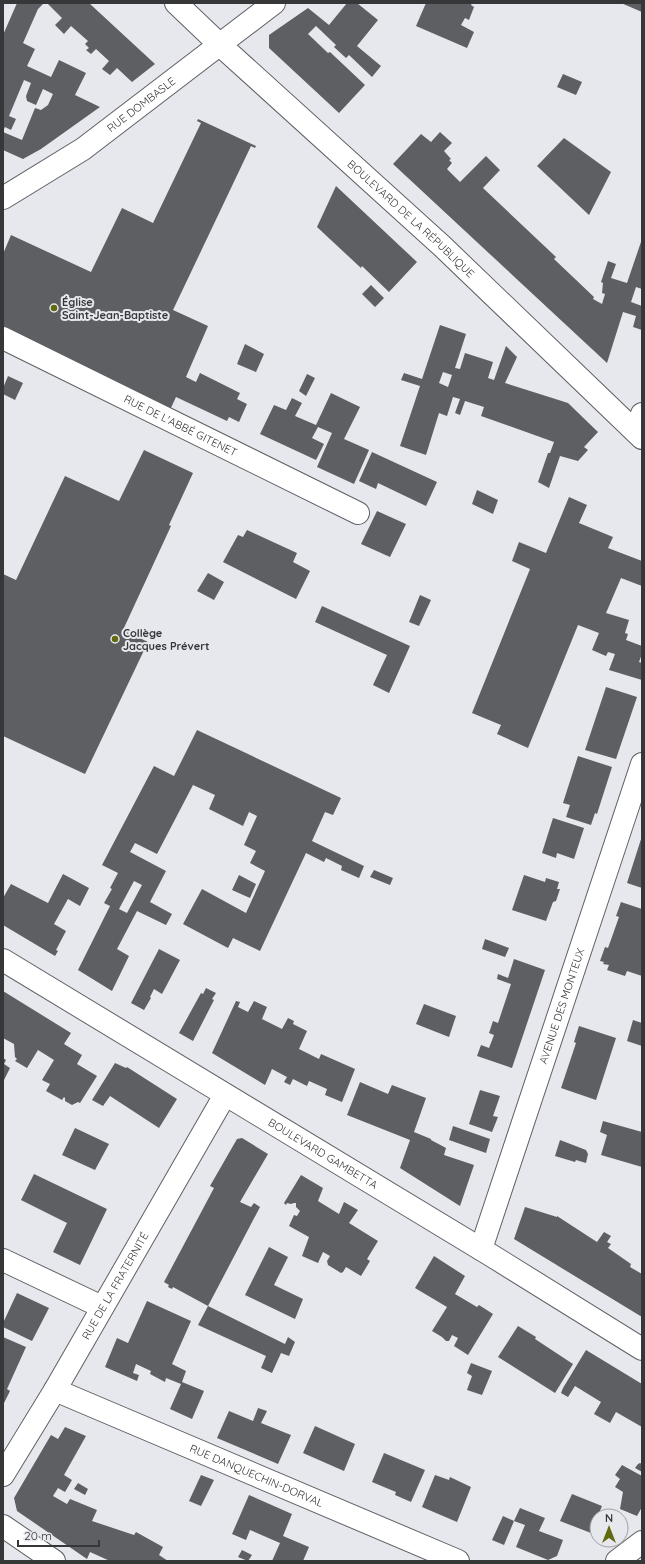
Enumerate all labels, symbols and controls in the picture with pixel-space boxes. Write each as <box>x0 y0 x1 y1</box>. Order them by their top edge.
street label: RUE DOMBASLE <box>104 74 178 135</box>
street label: BOULEVARD DE LA RÉPUBLIQUE <box>345 157 477 280</box>
place label: Église Saint-Jean-Baptiste <box>62 295 169 322</box>
marker: Église Saint-Jean-Baptiste <box>49 303 59 313</box>
street label: RUE DE L'ABBÉ GITENET <box>122 392 240 460</box>
place label: Collège Jacques Prévert <box>123 626 209 653</box>
marker: Collège Jacques Prévert <box>110 634 120 644</box>
street label: AVENUE DES MONTEUX <box>536 946 587 1066</box>
street label: BOULEVARD GAMBETTA <box>266 1115 380 1192</box>
street label: RUE DE LA FRATERNITÉ <box>79 1229 152 1342</box>
street label: RUE DANQUECHIN-DORVAL <box>188 1441 326 1510</box>
north arrow <box>589 1508 629 1548</box>
text: N <box>605 1511 613 1525</box>
scale bar <box>18 1522 99 1548</box>
text: 20 m <box>24 1528 52 1543</box>

